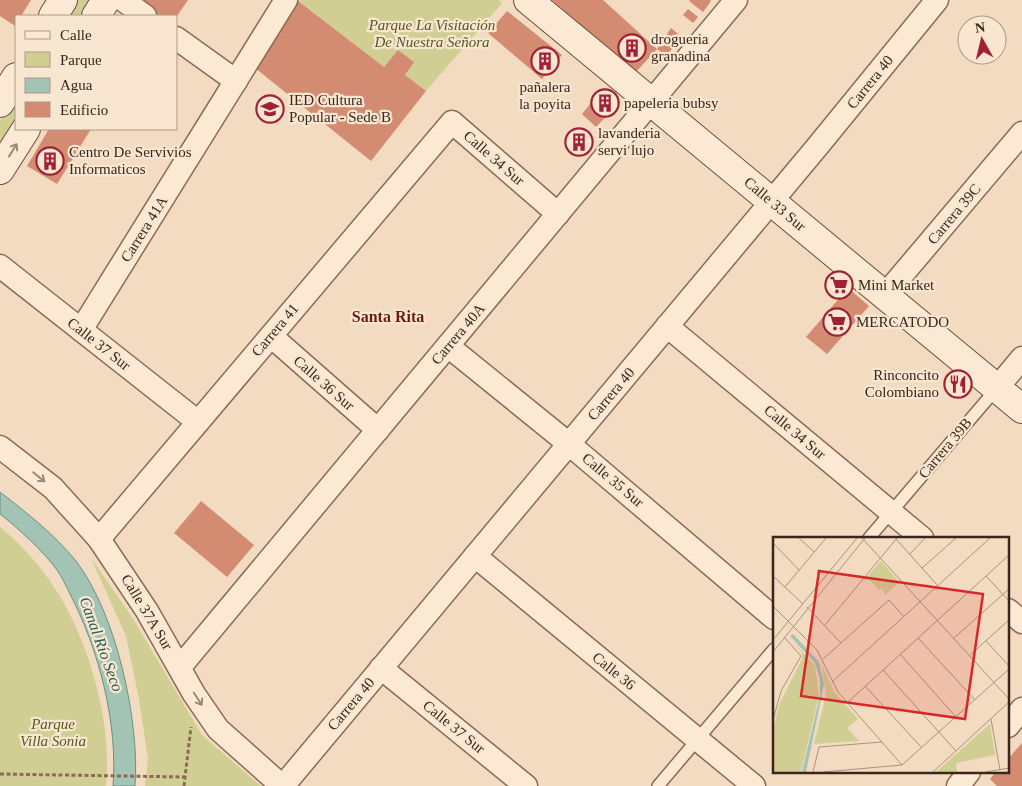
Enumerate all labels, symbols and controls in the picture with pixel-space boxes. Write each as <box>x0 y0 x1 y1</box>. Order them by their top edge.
legend <box>15 15 178 130</box>
north arrow <box>957 15 1007 65</box>
park label: Parque La Visitación De Nuestra Señora <box>368 17 495 50</box>
text: N <box>974 19 986 36</box>
text: Calle <box>60 27 92 43</box>
place label: drogueria granadina <box>651 31 710 64</box>
building icon: drogueria granadina <box>617 33 647 63</box>
building icon: pañalera la poyita <box>530 46 560 76</box>
text: Parque <box>60 52 102 68</box>
street label: Carrera 40 <box>844 52 896 112</box>
text: Agua <box>60 77 93 93</box>
place label: pañalera la poyita <box>519 79 571 112</box>
building icon: papeleria bubsy <box>590 88 620 118</box>
place label: IED Cultura Popular - Sede B <box>289 92 391 125</box>
school or university icon: IED Cultura Popular - Sede B <box>255 94 285 124</box>
place label: papeleria bubsy <box>624 95 719 111</box>
text: Edificio <box>60 102 108 118</box>
place label: lavanderia servi lujo <box>598 125 661 158</box>
street label: Calle 34 Sur <box>460 127 528 189</box>
building icon: lavanderia servi lujo <box>564 127 594 157</box>
one-way arrow <box>8 143 18 157</box>
place label: Centro De Servivios Informaticos <box>69 144 192 177</box>
building icon: Centro De Servivios Informaticos <box>35 146 65 176</box>
street label: Calle 33 Sur <box>741 174 809 234</box>
street label: Carrera 39C <box>924 181 984 247</box>
street label: Carrera 41A <box>117 193 171 265</box>
supermarket icon: Mini Market <box>824 270 854 300</box>
place label: Mini Market <box>858 277 935 293</box>
street label: Carrera 41 <box>248 300 302 360</box>
street label: Carrera 40A <box>428 300 488 368</box>
supermarket icon: MERCATODO <box>822 307 852 337</box>
district label: Santa Rita <box>352 308 424 325</box>
place label: MERCATODO <box>856 314 949 330</box>
street label: Calle 37 Sur <box>65 315 133 373</box>
street label: Calle 36 Sur <box>290 352 358 414</box>
street label: Carrera 40 <box>584 364 638 424</box>
place label: Rinconcito Colombiano <box>865 367 939 400</box>
restaurant icon: Rinconcito Colombiano <box>943 369 973 399</box>
street label: Calle 34 Sur <box>761 402 829 462</box>
street label: Carrera 39B <box>915 415 975 481</box>
street label: Calle 35 Sur <box>579 450 647 510</box>
one-way arrow <box>32 471 45 483</box>
inset map <box>773 537 1010 774</box>
street label: Calle 37A Sur <box>118 571 176 653</box>
water label: Canal Río Seco <box>77 594 127 694</box>
street label: Calle 36 <box>589 649 639 693</box>
street label: Carrera 40 <box>324 674 378 734</box>
one-way arrow <box>193 692 203 706</box>
street label: Calle 37 Sur <box>420 697 488 757</box>
park label: Parque Villa Sonia <box>20 716 86 749</box>

